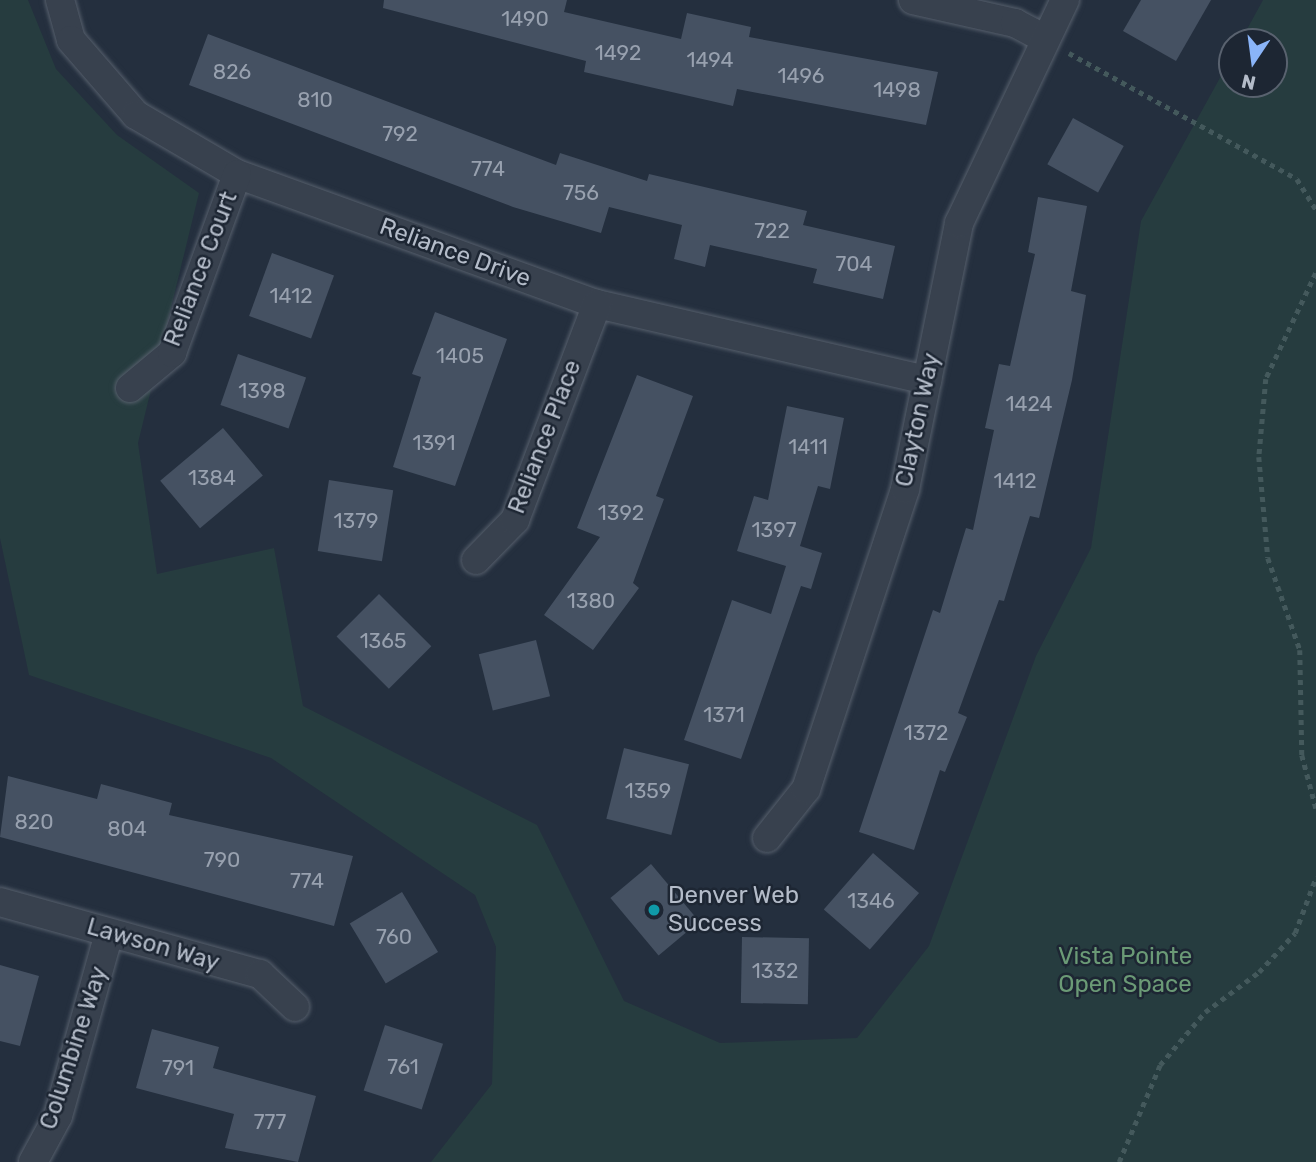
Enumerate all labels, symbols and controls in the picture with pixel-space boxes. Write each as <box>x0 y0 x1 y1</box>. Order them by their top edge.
house number: 1490 <box>501 6 549 32</box>
north arrow <box>1218 28 1288 98</box>
house number: 1492 <box>595 40 641 66</box>
house number: 1494 <box>686 47 734 73</box>
house number: 826 <box>213 59 251 85</box>
house number: 1496 <box>778 63 824 89</box>
text: N <box>1239 69 1258 95</box>
house number: 1498 <box>873 77 921 103</box>
house number: 810 <box>297 87 333 113</box>
house number: 792 <box>382 121 418 147</box>
house number: 774 <box>471 156 505 182</box>
house number: 756 <box>563 180 599 206</box>
street label: Reliance Court <box>158 187 244 351</box>
street label: Reliance Drive <box>375 212 535 294</box>
house number: 722 <box>754 218 790 244</box>
house number: 704 <box>835 251 873 277</box>
house number: 1412 <box>270 283 312 309</box>
house number: 1405 <box>436 343 484 369</box>
street label: Clayton Way <box>890 350 946 490</box>
street label: Reliance Place <box>502 356 588 518</box>
house number: 1398 <box>238 378 286 404</box>
house number: 1424 <box>1005 391 1053 417</box>
house number: 1391 <box>412 430 456 456</box>
house number: 1411 <box>788 434 828 460</box>
house number: 1384 <box>188 465 236 491</box>
house number: 1412 <box>994 468 1036 494</box>
house number: 1392 <box>598 500 644 526</box>
house number: 1379 <box>334 508 378 534</box>
house number: 1397 <box>752 517 796 543</box>
house number: 1380 <box>567 588 615 614</box>
house number: 1365 <box>360 628 406 654</box>
house number: 1371 <box>703 702 745 728</box>
house number: 1372 <box>904 720 948 746</box>
house number: 1359 <box>625 778 671 804</box>
house number: 820 <box>14 809 54 835</box>
house number: 804 <box>107 816 147 842</box>
house number: 790 <box>204 847 240 873</box>
house number: 774 <box>290 868 324 894</box>
place label: Denver Web Success <box>668 882 800 938</box>
house number: 1346 <box>847 888 895 914</box>
marker: Denver Web Success <box>646 902 662 918</box>
street label: Lawson Way <box>83 912 223 978</box>
house number: 760 <box>376 924 412 950</box>
park label: Vista Pointe Open Space <box>1058 943 1192 999</box>
house number: 1332 <box>752 958 798 984</box>
street label: Columbine Way <box>34 963 114 1133</box>
house number: 761 <box>387 1054 419 1080</box>
house number: 791 <box>162 1055 194 1081</box>
house number: 777 <box>254 1109 286 1135</box>

